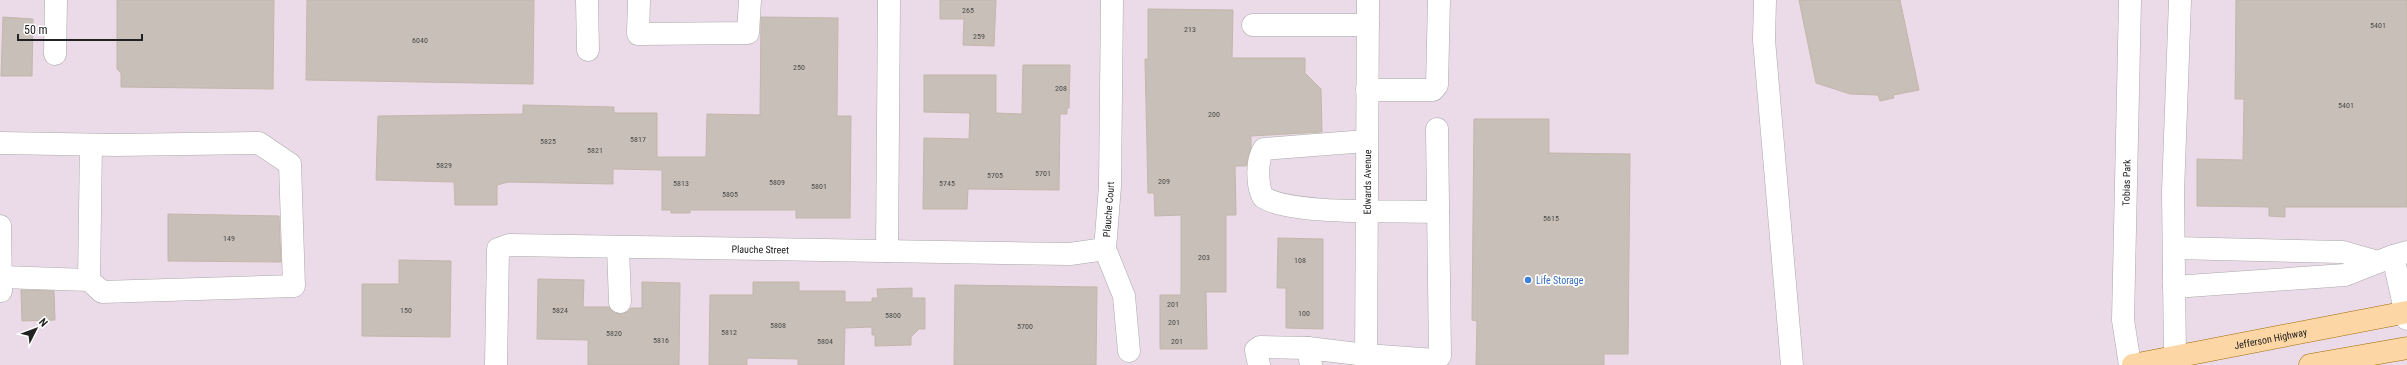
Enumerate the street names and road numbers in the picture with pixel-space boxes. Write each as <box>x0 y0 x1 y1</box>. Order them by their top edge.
street label: Edwards Avenue <box>1362 149 1373 214</box>
street label: Tobias Park <box>2120 159 2133 206</box>
street label: Plauche Court <box>1101 181 1116 238</box>
street label: Plauche Street <box>731 244 789 255</box>
street label: Jefferson Highway <box>2233 326 2308 351</box>

